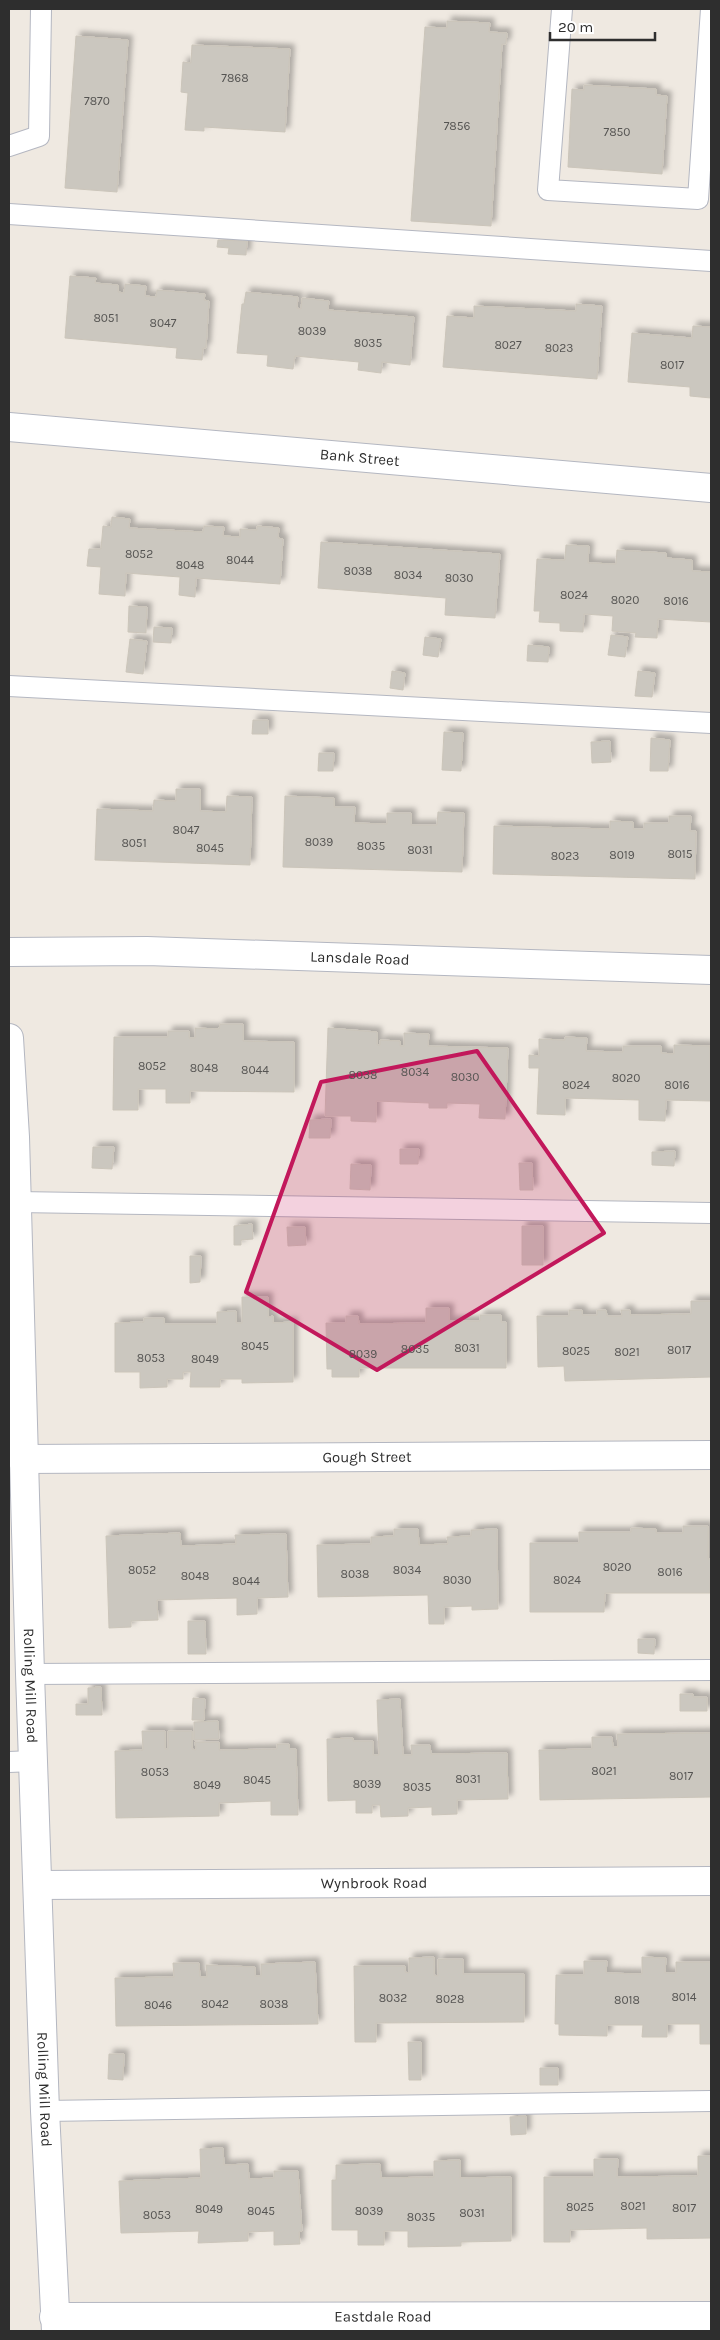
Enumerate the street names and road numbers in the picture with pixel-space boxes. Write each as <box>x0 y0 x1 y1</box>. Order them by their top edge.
street label: Bank Street <box>319 445 401 470</box>
street label: Lansdale Road <box>310 948 410 969</box>
street label: Gough Street <box>322 1448 412 1466</box>
street label: Rolling Mill Road <box>20 1628 41 1743</box>
street label: Wynbrook Road <box>321 1874 427 1892</box>
street label: Rolling Mill Road <box>33 2032 56 2147</box>
street label: Eastdale Road <box>334 2307 432 2326</box>

